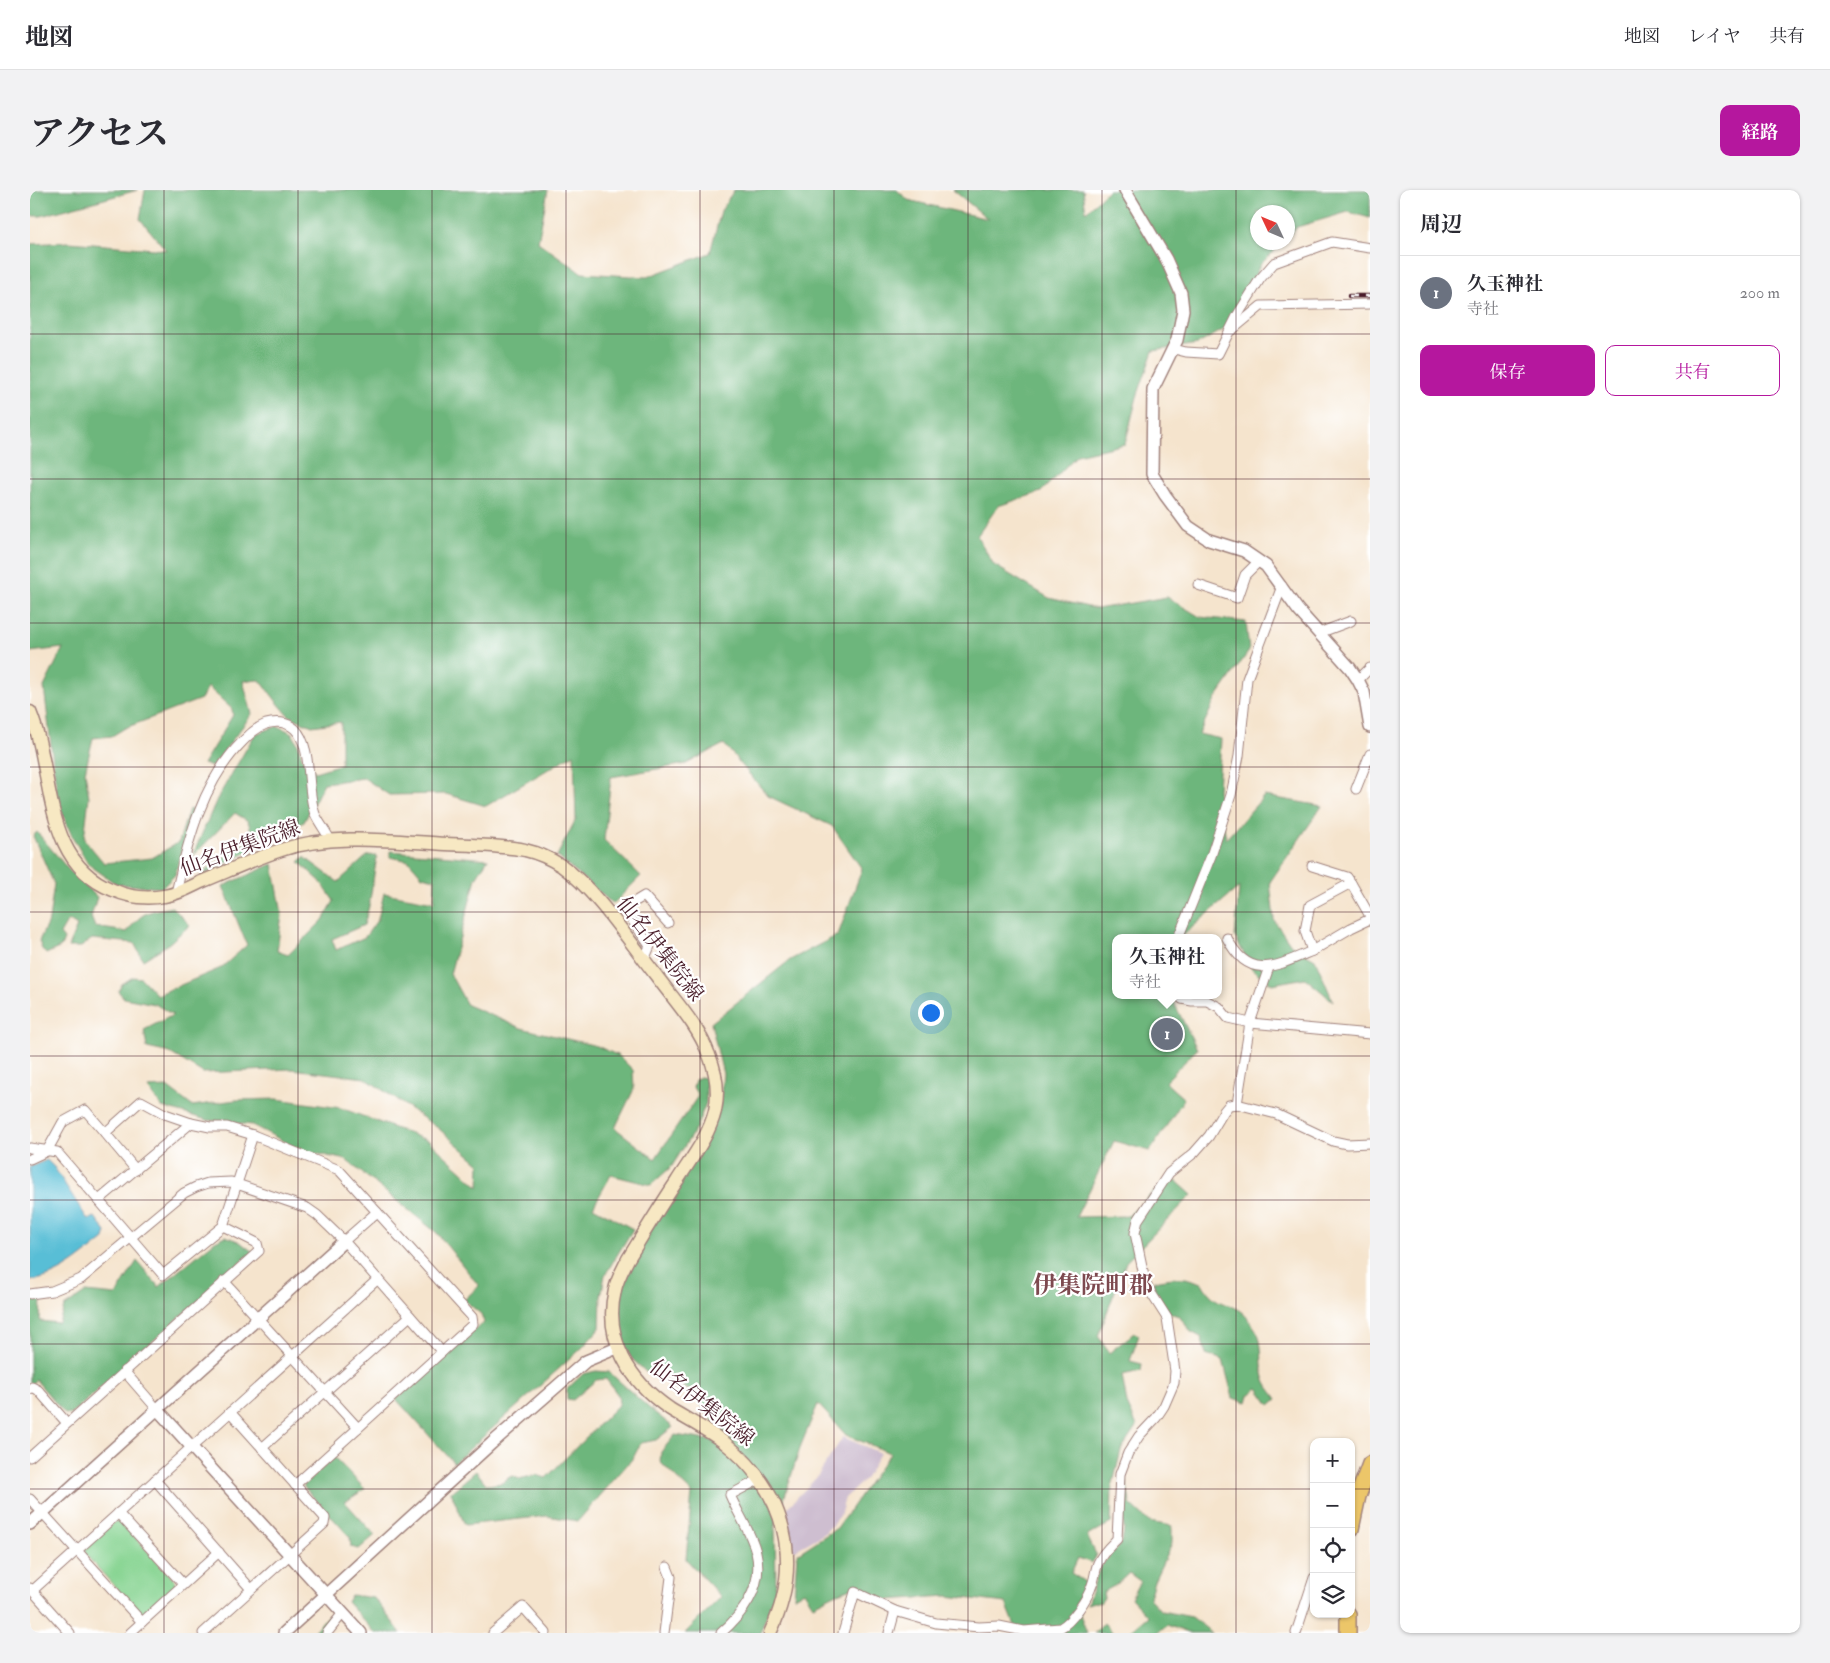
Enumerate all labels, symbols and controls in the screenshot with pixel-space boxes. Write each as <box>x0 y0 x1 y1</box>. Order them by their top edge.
text: 地図 <box>25 22 73 53</box>
text: 地図 <box>1624 25 1660 48</box>
text: レイヤ <box>1688 25 1741 48</box>
text: 共有 <box>1769 25 1805 48</box>
button: 経路 <box>1720 105 1800 156</box>
text: アクセス <box>30 112 169 156</box>
north arrow <box>1250 205 1295 250</box>
text: 周辺 <box>1420 211 1462 238</box>
text: 久玉神社 <box>1467 272 1543 296</box>
text: 1 <box>1433 283 1439 303</box>
text: 200 m <box>1740 283 1780 303</box>
text: 寺社 <box>1467 299 1499 319</box>
button: 保存 <box>1420 345 1595 396</box>
button: 共有 <box>1605 345 1780 396</box>
street label: 仙名伊集院線 <box>176 814 304 882</box>
street label: 仙名伊集院線 <box>611 891 709 1007</box>
popup <box>1112 934 1222 999</box>
text: 久玉神社 <box>1129 945 1205 969</box>
text: 寺社 <box>1129 972 1161 992</box>
your location <box>918 1000 944 1026</box>
pin: 1 <box>1151 1015 1183 1053</box>
district label: 伊集院町郡 <box>1033 1270 1153 1301</box>
street label: 仙名伊集院線 <box>644 1354 760 1452</box>
map controls <box>1310 1438 1355 1618</box>
button: + <box>1310 1438 1355 1483</box>
button: − <box>1310 1483 1355 1528</box>
button: locate <box>1310 1528 1355 1573</box>
button: layers <box>1310 1573 1355 1618</box>

